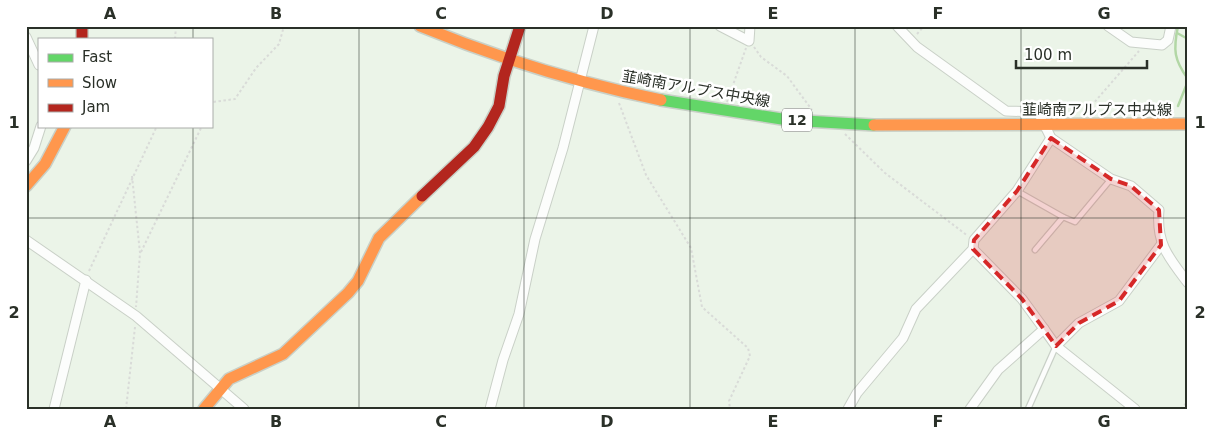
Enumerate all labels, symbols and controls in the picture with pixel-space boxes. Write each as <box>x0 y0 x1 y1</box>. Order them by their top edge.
text: A <box>104 4 117 23</box>
text: B <box>270 4 282 23</box>
text: C <box>435 4 447 23</box>
text: D <box>600 4 614 23</box>
text: E <box>768 4 778 23</box>
text: F <box>933 4 943 23</box>
text: G <box>1097 4 1111 23</box>
legend <box>38 38 212 128</box>
scale bar <box>1016 38 1148 70</box>
text: 100 m <box>1024 46 1072 64</box>
text: Fast <box>82 48 112 66</box>
street label: 韮崎南アルプス中央線 <box>621 67 771 111</box>
text: Slow <box>82 74 117 92</box>
text: Jam <box>81 98 110 116</box>
street label: 韮崎南アルプス中央線 <box>1022 101 1172 119</box>
road number: 12 <box>782 108 812 132</box>
text: 1 <box>8 113 20 132</box>
text: 1 <box>1194 113 1206 132</box>
text: 2 <box>8 303 20 322</box>
text: 2 <box>1194 303 1206 322</box>
text: A <box>104 412 117 431</box>
text: B <box>270 412 282 431</box>
text: C <box>435 412 447 431</box>
text: D <box>600 412 614 431</box>
text: E <box>768 412 778 431</box>
text: F <box>933 412 943 431</box>
text: G <box>1097 412 1111 431</box>

